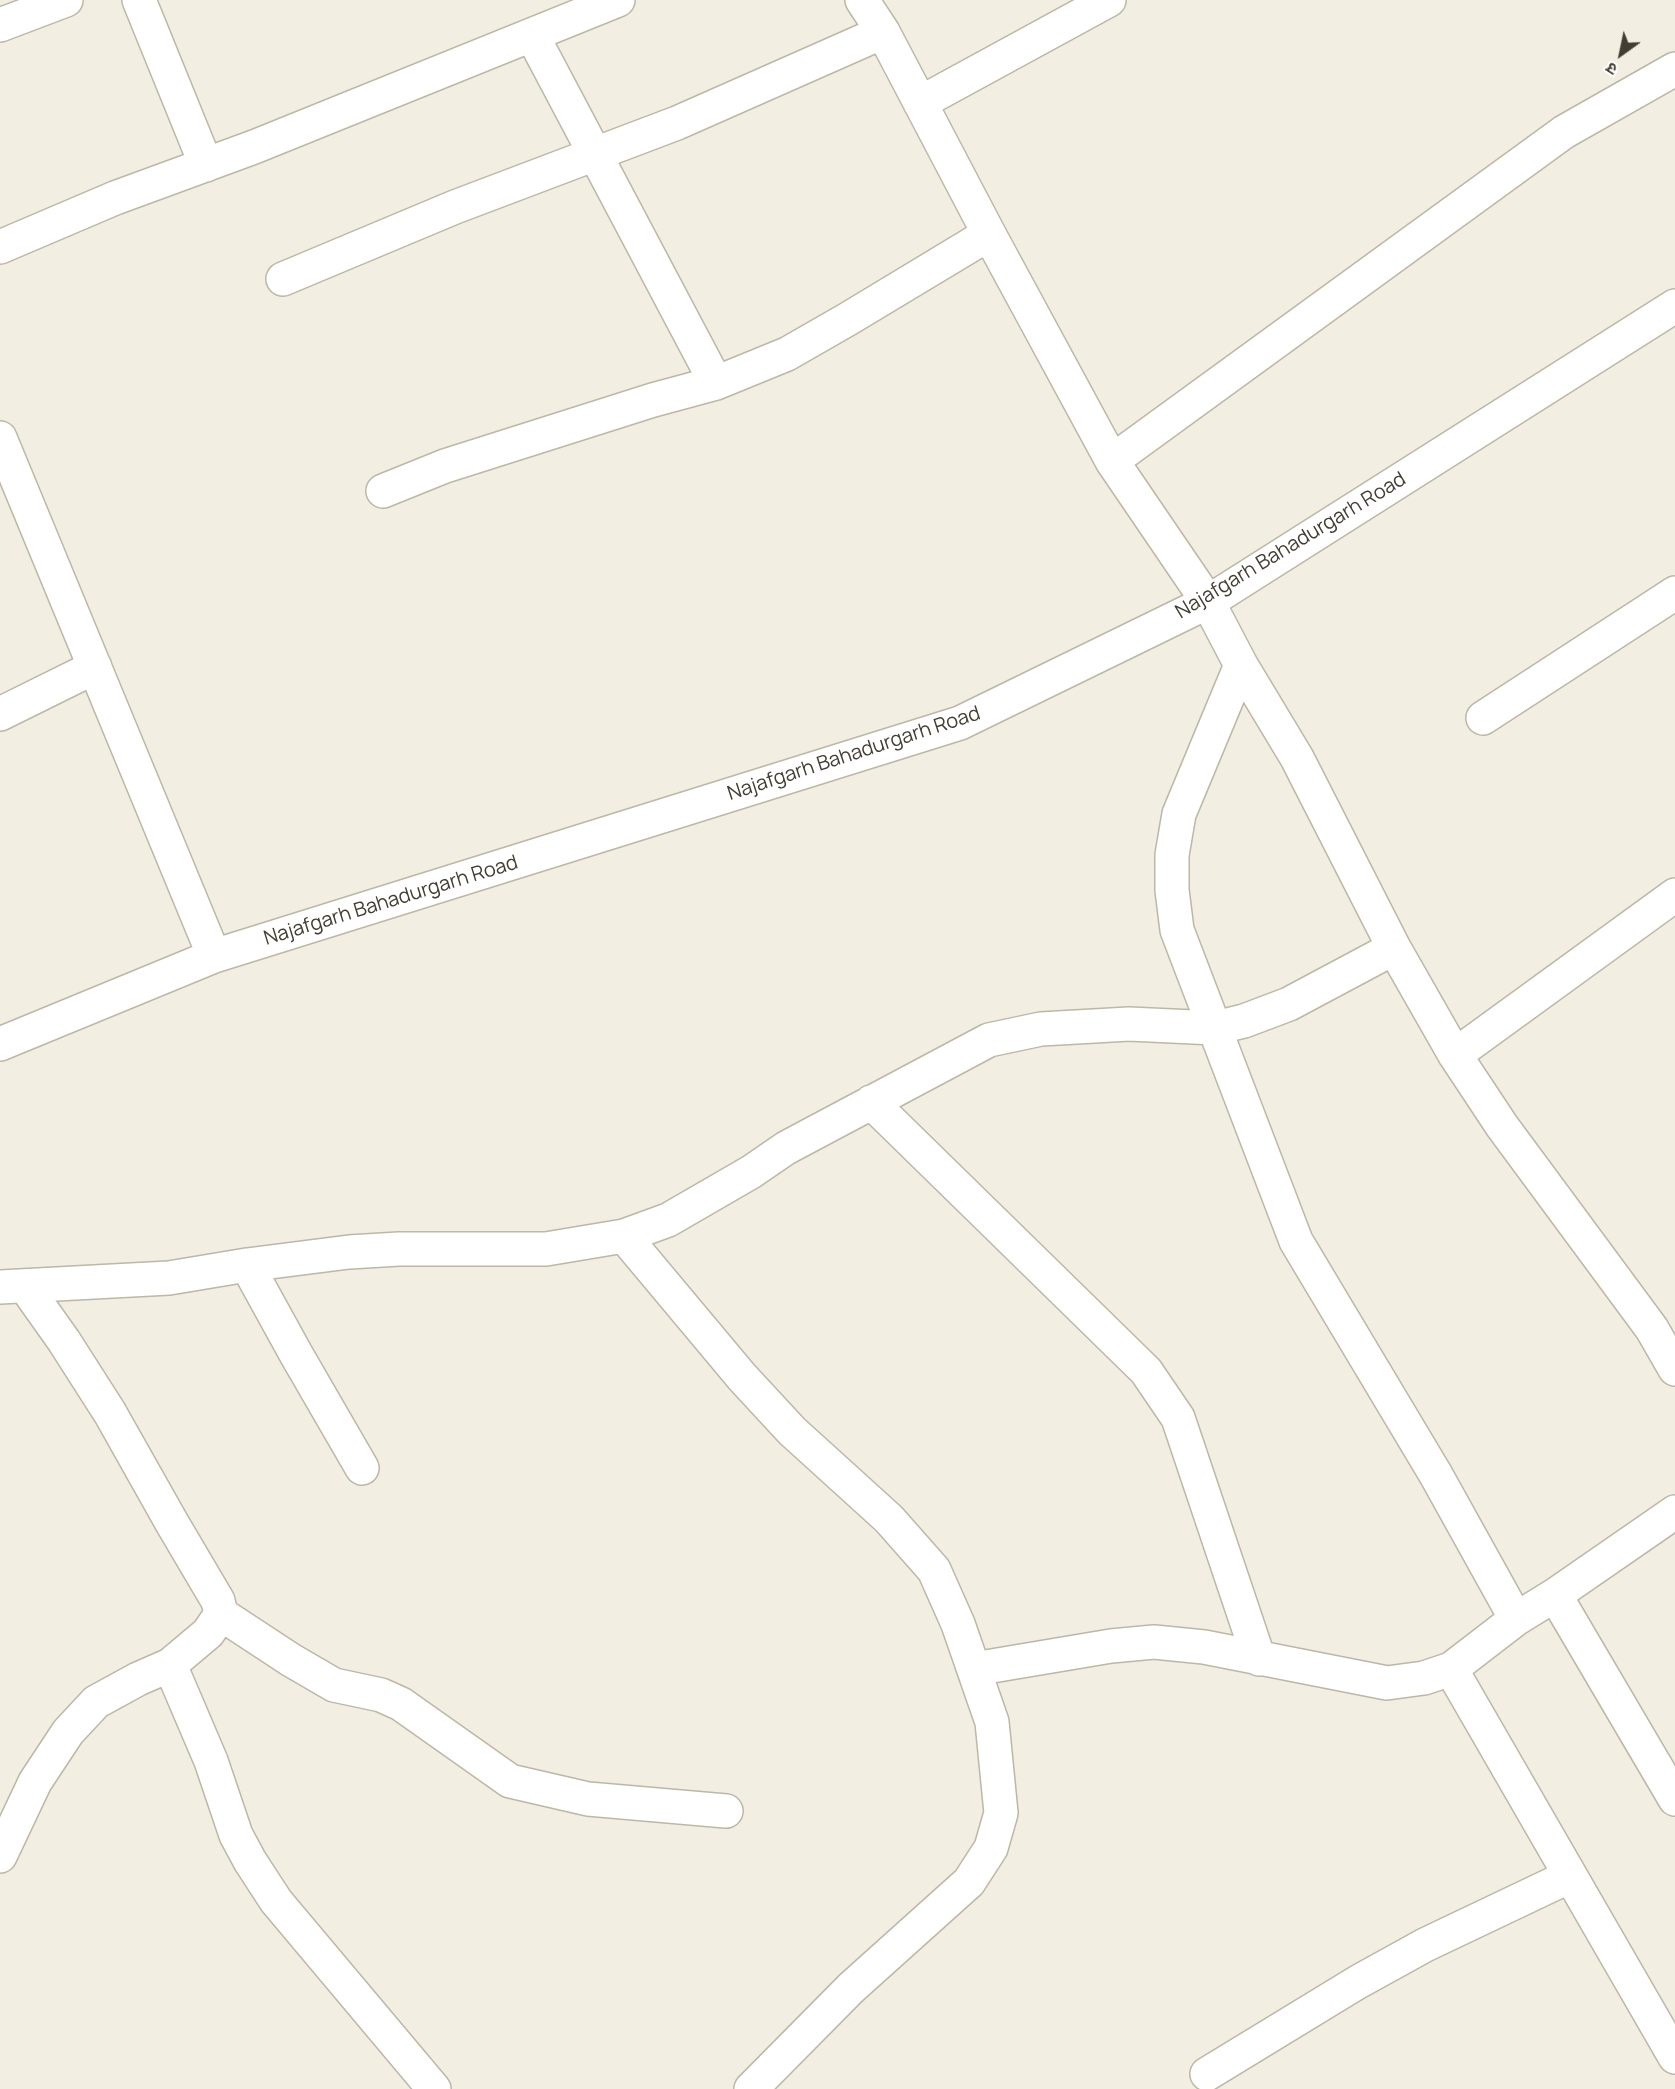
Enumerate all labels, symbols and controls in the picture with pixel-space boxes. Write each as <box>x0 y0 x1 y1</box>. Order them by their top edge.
north arrow <box>1591 24 1651 84</box>
text: उ <box>1601 57 1621 81</box>
street label: Najafgarh Bahadurgarh Road <box>1172 468 1410 624</box>
street label: Najafgarh Bahadurgarh Road <box>725 702 983 806</box>
street label: Najafgarh Bahadurgarh Road <box>261 851 521 951</box>

